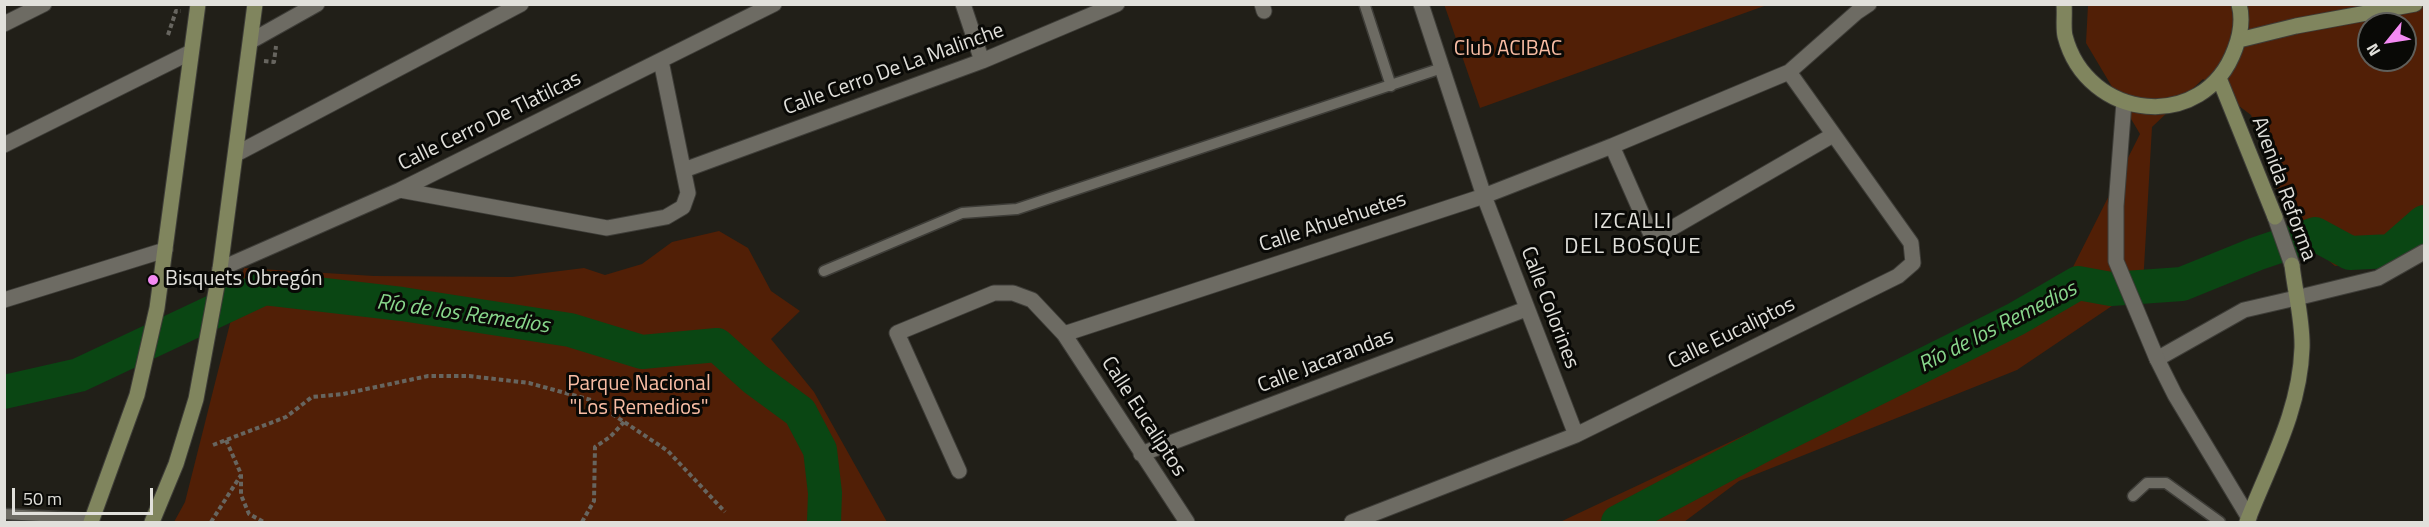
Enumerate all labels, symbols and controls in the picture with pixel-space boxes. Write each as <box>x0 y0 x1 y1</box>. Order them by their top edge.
north arrow <box>2357 12 2417 72</box>
street label: Calle Cerro De La Malinche <box>780 18 1008 122</box>
park label: Club ACIBAC <box>1454 37 1562 63</box>
text: N <box>2360 39 2386 61</box>
street label: Calle Cerro De Tlatilcas <box>395 67 585 177</box>
street label: Avenida Reforma <box>2245 114 2321 264</box>
street label: Calle Ahuehuetes <box>1256 187 1410 259</box>
district label: IZCALLI DEL BOSQUE <box>1564 210 1702 262</box>
street label: Calle Colorines <box>1514 243 1584 373</box>
place label: Bisquets Obregón <box>165 267 323 293</box>
marker: Bisquets Obregón <box>146 273 160 287</box>
water label: Río de los Remedios <box>1914 277 2082 379</box>
water label: Río de los Remedios <box>375 290 551 340</box>
street label: Calle Eucaliptos <box>1665 292 1799 376</box>
street label: Calle Jacarandas <box>1254 325 1398 399</box>
street label: Calle Eucaliptos <box>1095 352 1191 482</box>
park label: Parque Nacional "Los Remedios" <box>567 372 711 422</box>
scale bar <box>15 476 156 514</box>
text: 50 m <box>23 485 62 512</box>

